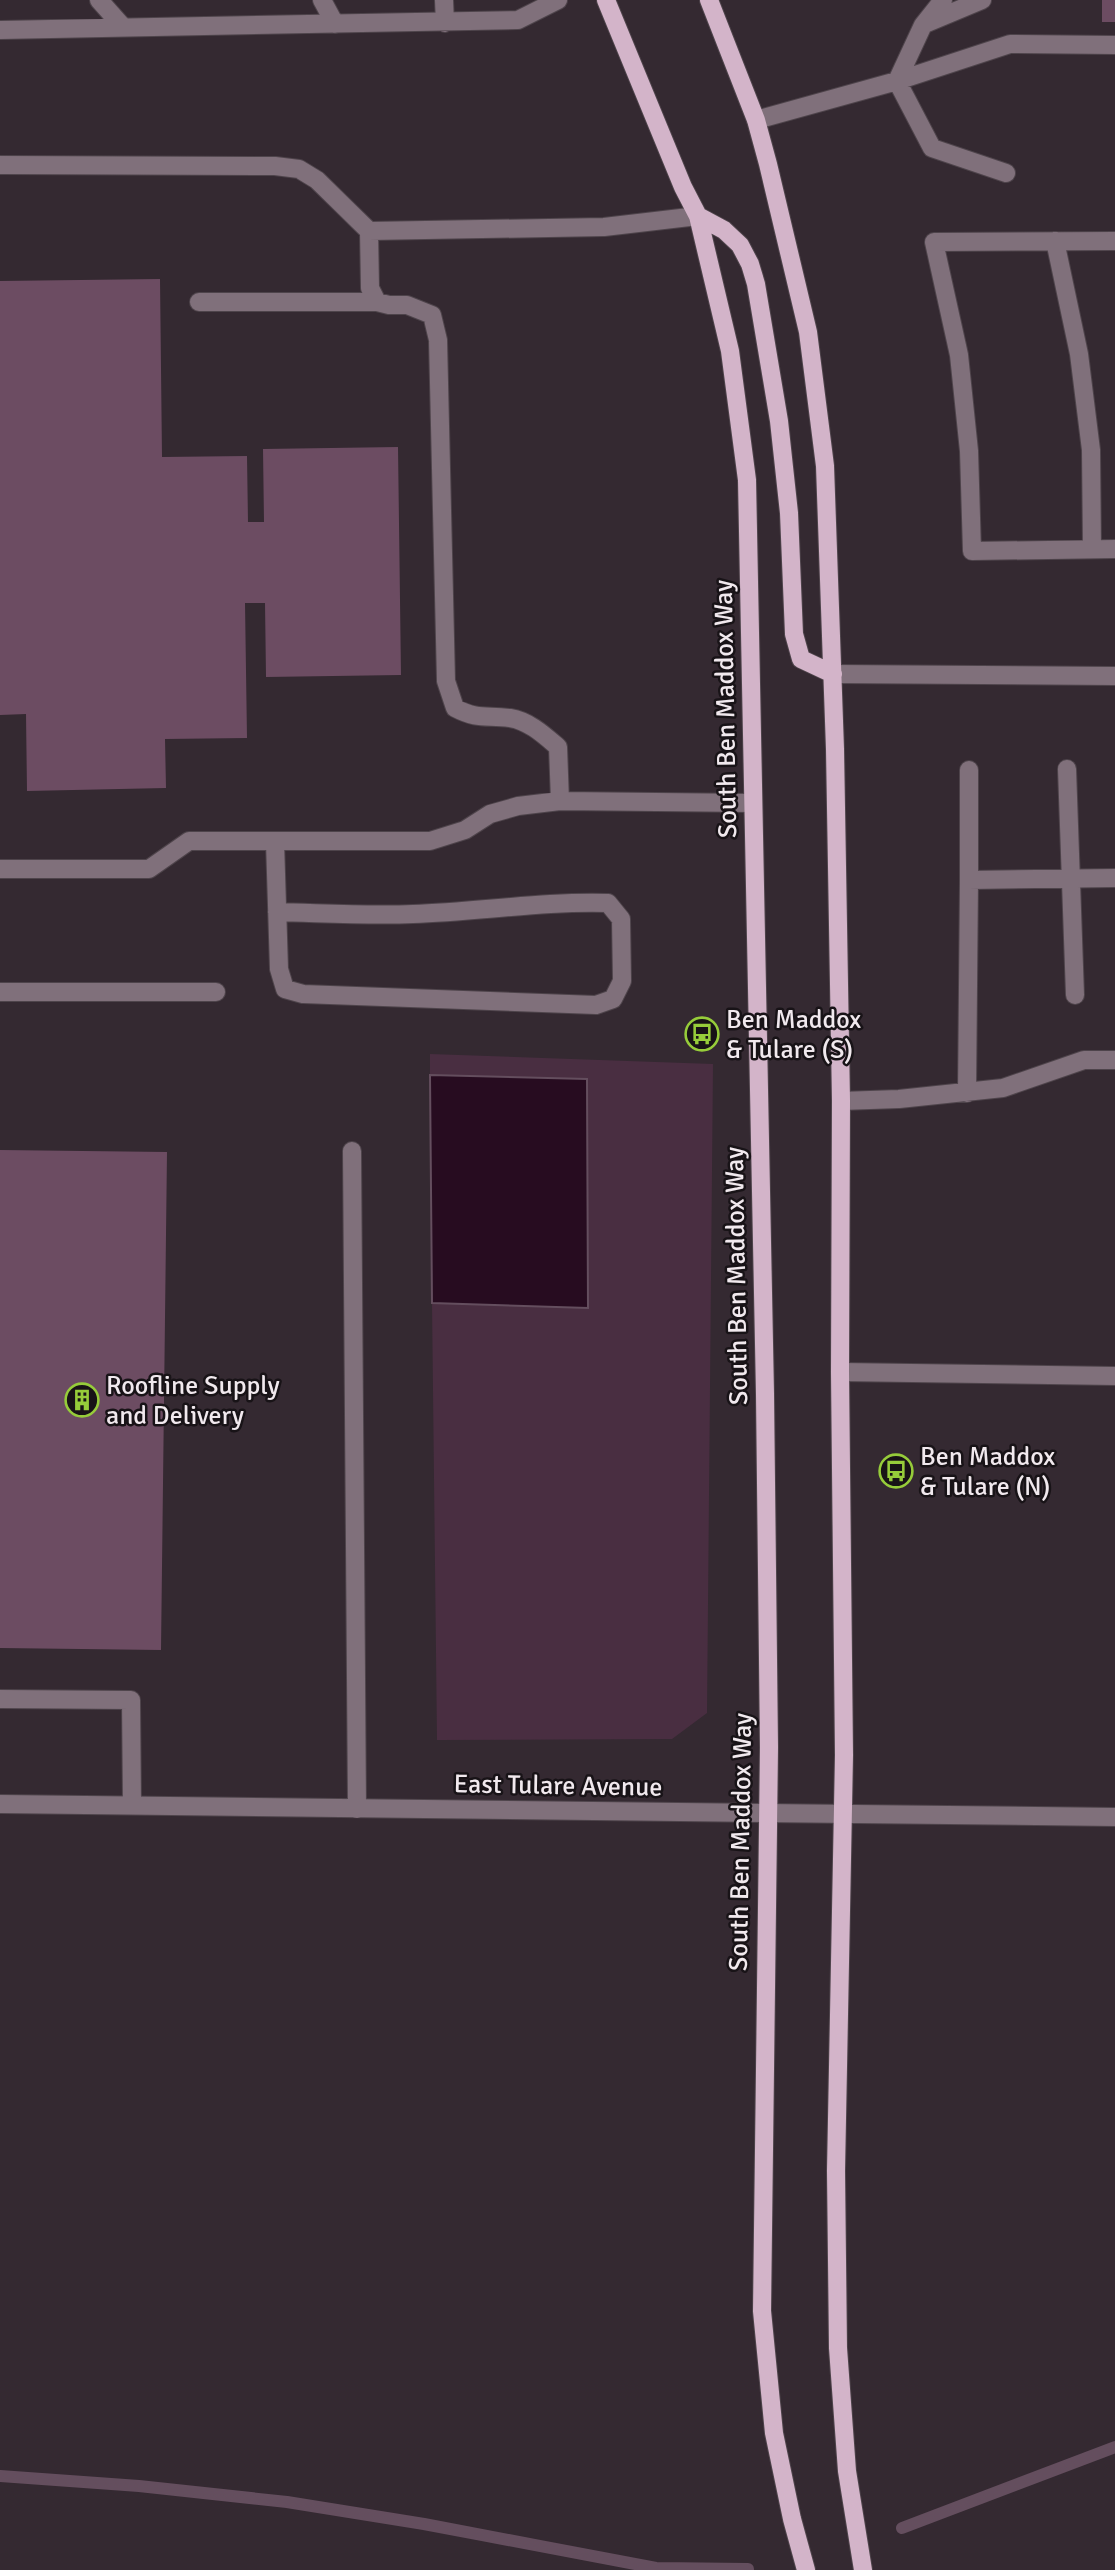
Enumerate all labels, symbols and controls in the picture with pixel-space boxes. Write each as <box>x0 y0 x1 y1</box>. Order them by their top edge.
street label: South Ben Maddox Way <box>708 580 744 838</box>
place label: Ben Maddox & Tulare (S) <box>726 1004 861 1066</box>
bus stop icon: Ben Maddox & Tulare (S) <box>683 1015 721 1053</box>
street label: South Ben Maddox Way <box>719 1147 755 1405</box>
place label: Roofline Supply and Delivery <box>106 1370 280 1432</box>
building icon: Roofline Supply and Delivery <box>63 1381 101 1419</box>
place label: Ben Maddox & Tulare (N) <box>920 1441 1055 1503</box>
bus stop icon: Ben Maddox & Tulare (N) <box>877 1452 915 1490</box>
street label: South Ben Maddox Way <box>723 1713 759 1971</box>
street label: East Tulare Avenue <box>453 1768 663 1804</box>

